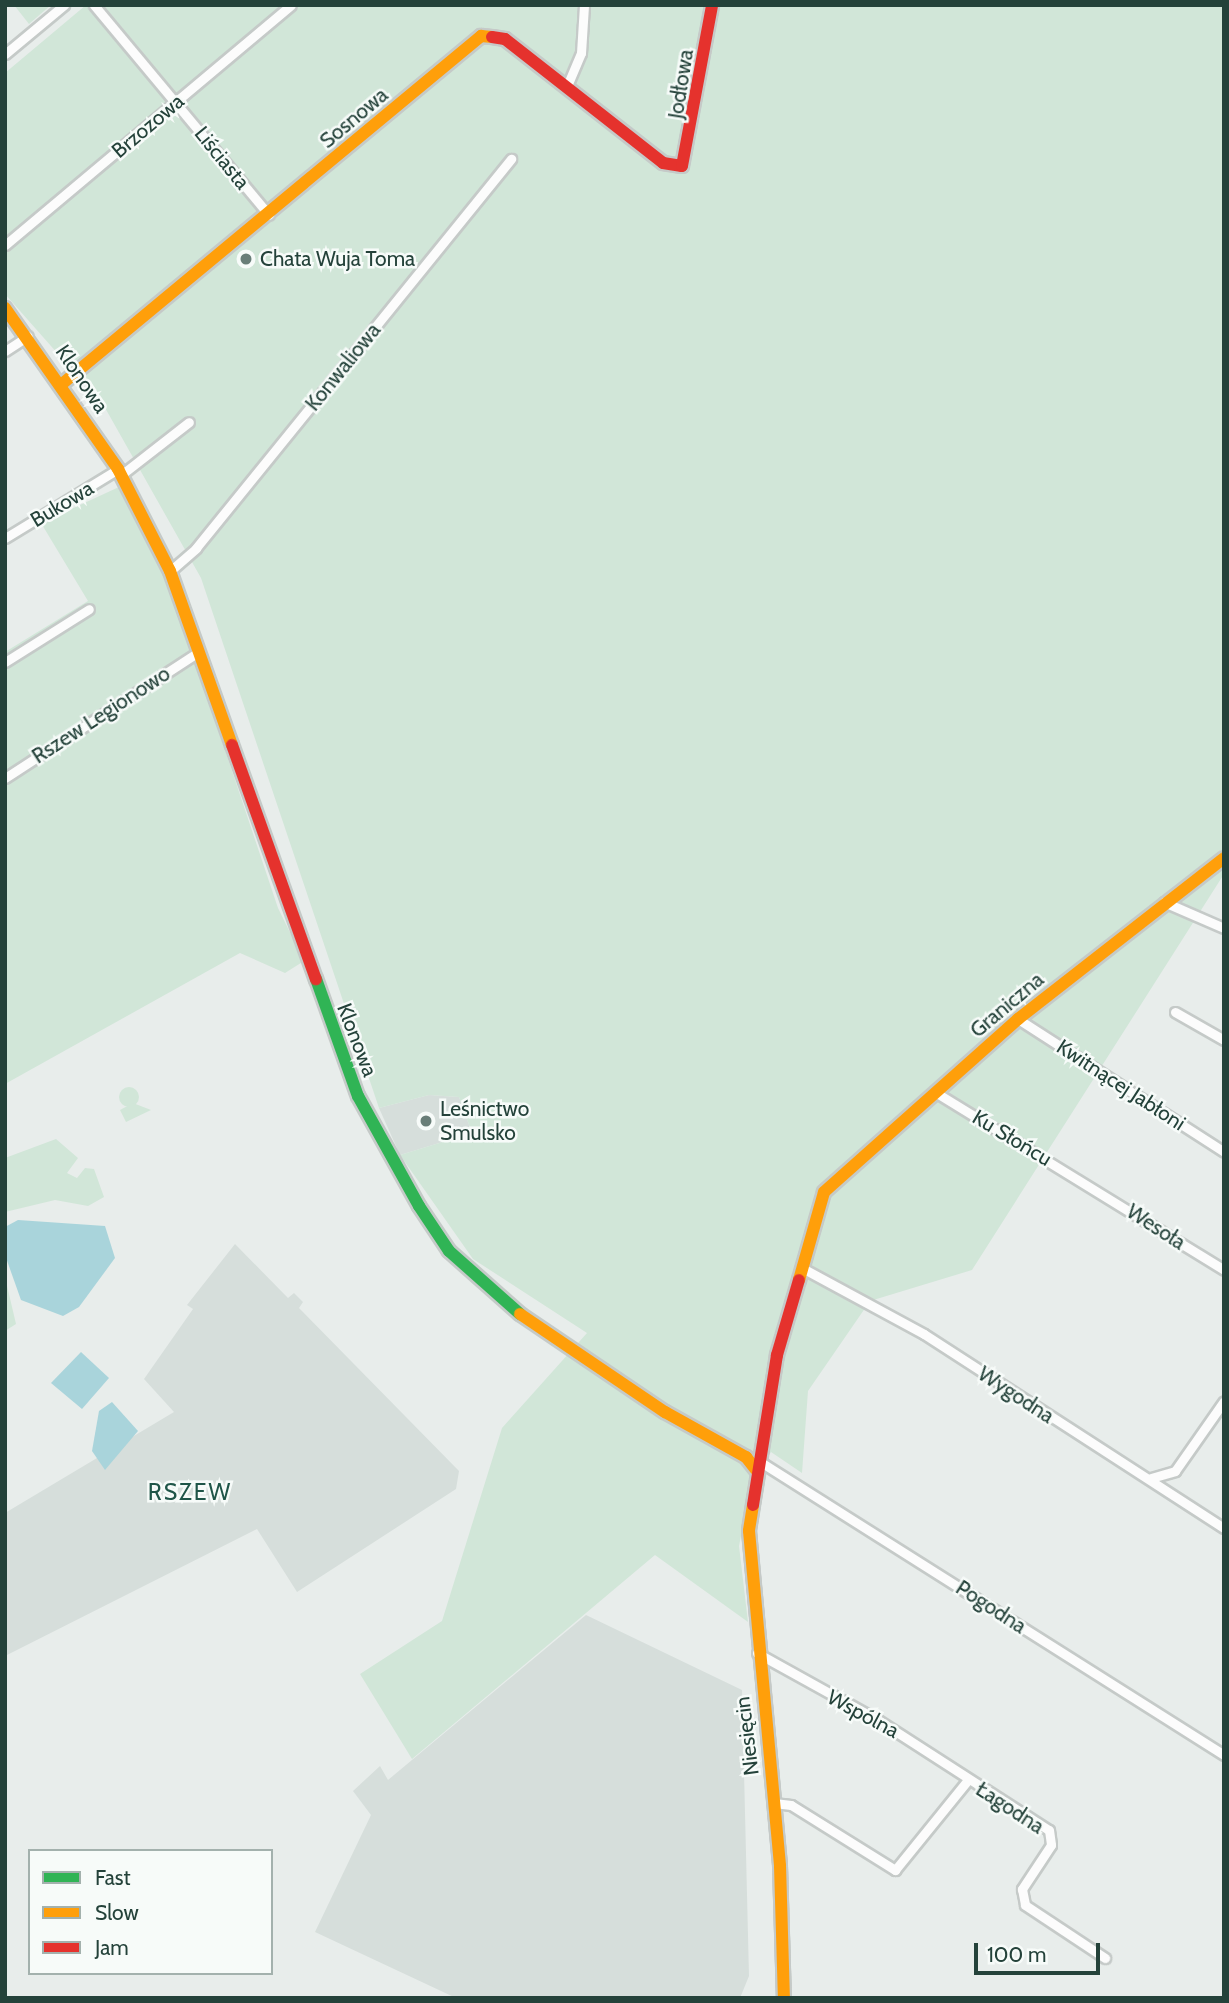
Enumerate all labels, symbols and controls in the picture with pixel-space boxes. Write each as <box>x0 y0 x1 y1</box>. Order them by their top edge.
street label: Jodłowa <box>663 48 699 120</box>
street label: Sosnowa <box>315 82 393 154</box>
street label: Brzozowa <box>107 89 189 163</box>
street label: Liściasta <box>189 121 255 195</box>
place label: Chata Wuja Toma <box>260 246 415 272</box>
marker: Chata Wuja Toma <box>238 251 254 267</box>
street label: Konwaliowa <box>300 318 386 416</box>
street label: Klonowa <box>50 340 114 418</box>
street label: Bukowa <box>26 475 98 533</box>
street label: Rszew Legionowo <box>27 661 175 769</box>
street label: Graniczna <box>965 967 1049 1043</box>
street label: Klonowa <box>331 1000 383 1080</box>
street label: Kwitnącej Jabłoni <box>1052 1034 1190 1136</box>
place label: Leśnictwo Smulsko <box>440 1096 529 1146</box>
street label: Ku Słońcu <box>968 1104 1056 1172</box>
marker: Leśnictwo Smulsko <box>418 1113 434 1129</box>
street label: Wesoła <box>1122 1199 1190 1255</box>
street label: Wygodna <box>973 1361 1059 1429</box>
district label: RSZEW <box>148 1478 232 1506</box>
street label: Pogodna <box>951 1575 1031 1639</box>
street label: Wspólna <box>823 1685 903 1743</box>
street label: Niesięcin <box>730 1695 764 1777</box>
street label: Łagodna <box>971 1777 1049 1839</box>
legend <box>28 1849 273 1975</box>
text: Fast <box>95 1865 131 1890</box>
text: Slow <box>95 1900 139 1925</box>
scale bar <box>977 1930 1103 1974</box>
text: Jam <box>95 1935 129 1960</box>
text: 100 m <box>987 1942 1046 1967</box>

